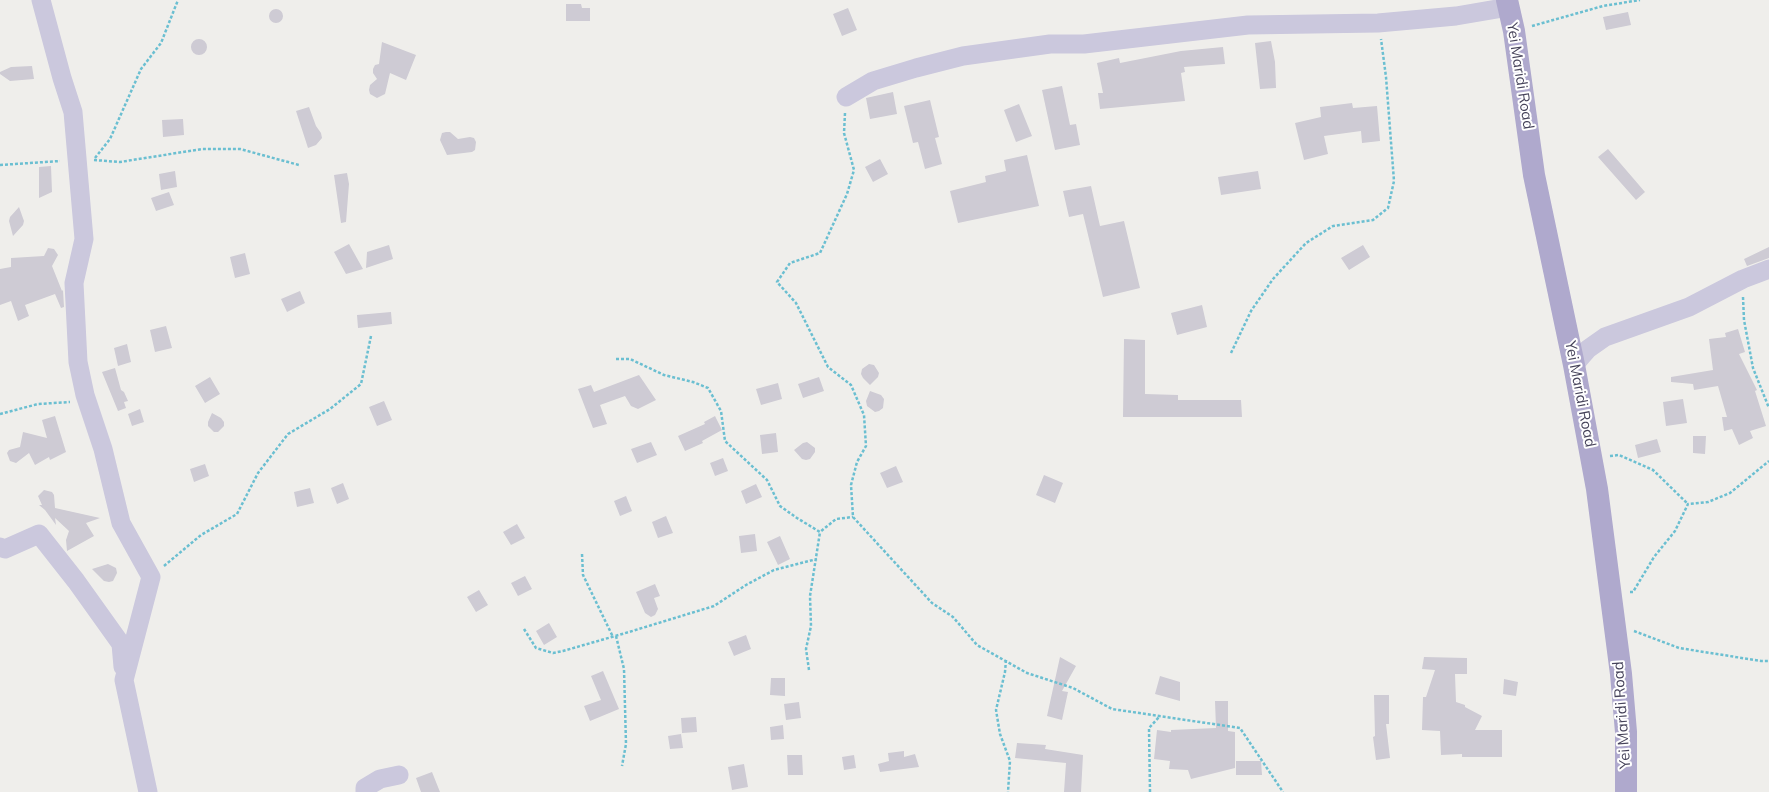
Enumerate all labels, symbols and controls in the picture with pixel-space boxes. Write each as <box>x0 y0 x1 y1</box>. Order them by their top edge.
street label: Yei Maridi Road <box>1503 21 1537 131</box>
street label: Yei Maridi Road <box>1561 339 1599 449</box>
street label: Yei Maridi Road <box>1609 661 1635 769</box>

